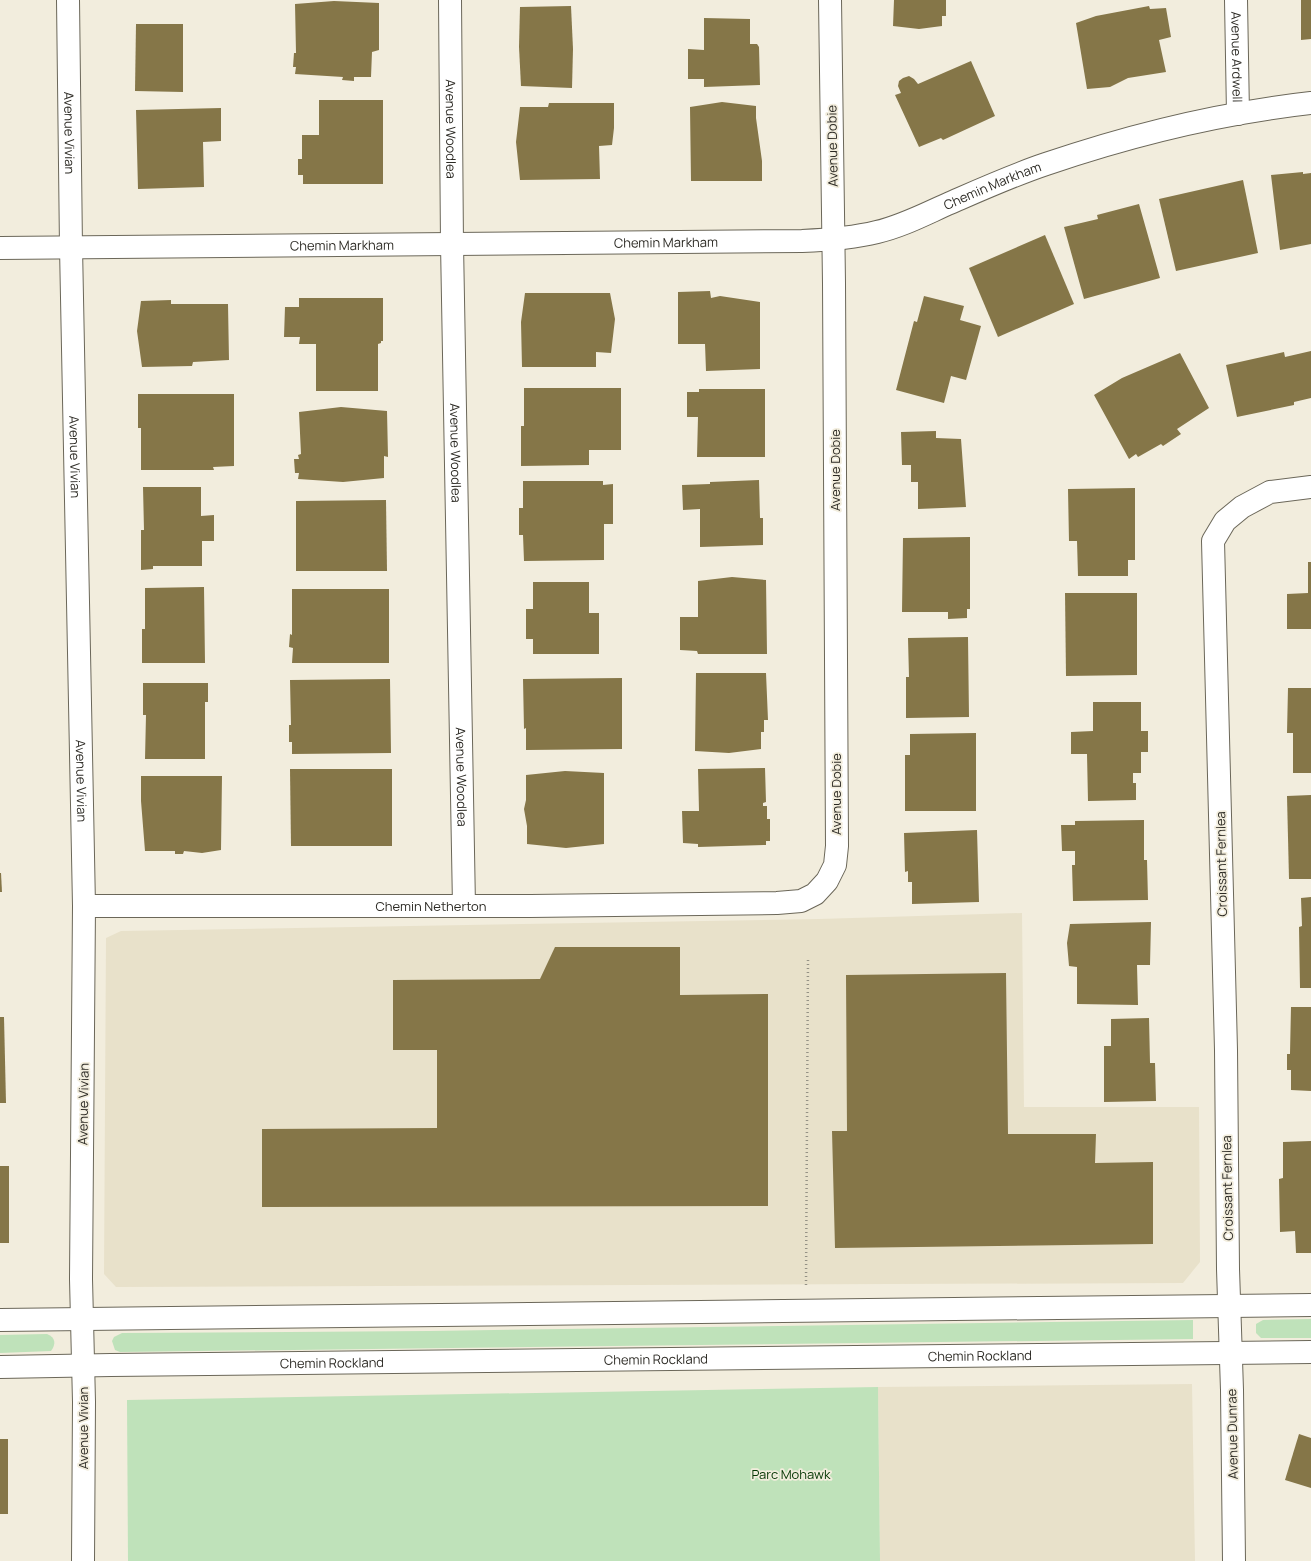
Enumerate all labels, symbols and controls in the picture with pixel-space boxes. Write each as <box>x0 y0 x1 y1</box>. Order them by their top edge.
street label: Avenue Ardwell <box>1227 11 1247 103</box>
street label: Avenue Woodlea <box>442 79 460 179</box>
street label: Avenue Vivian <box>60 92 79 174</box>
street label: Avenue Dobie <box>822 105 842 187</box>
street label: Chemin Markham <box>941 157 1043 214</box>
street label: Chemin Markham <box>614 233 718 252</box>
street label: Chemin Markham <box>290 236 394 254</box>
street label: Avenue Woodlea <box>446 403 466 503</box>
street label: Avenue Vivian <box>65 416 85 498</box>
street label: Avenue Dobie <box>826 429 844 511</box>
street label: Avenue Woodlea <box>452 727 472 827</box>
street label: Avenue Vivian <box>72 739 91 822</box>
street label: Avenue Dobie <box>827 753 845 835</box>
street label: Croissant Fernlea <box>1211 811 1231 917</box>
street label: Chemin Netherton <box>375 897 487 915</box>
street label: Avenue Vivian <box>73 1063 93 1145</box>
street label: Croissant Fernlea <box>1217 1135 1237 1241</box>
street label: Chemin Rockland <box>928 1346 1032 1365</box>
street label: Chemin Rockland <box>604 1350 708 1369</box>
street label: Chemin Rockland <box>280 1353 384 1372</box>
street label: Avenue Vivian <box>74 1387 92 1469</box>
street label: Avenue Dunrae <box>1222 1388 1242 1479</box>
park label: Parc Mohawk <box>752 1465 831 1483</box>

